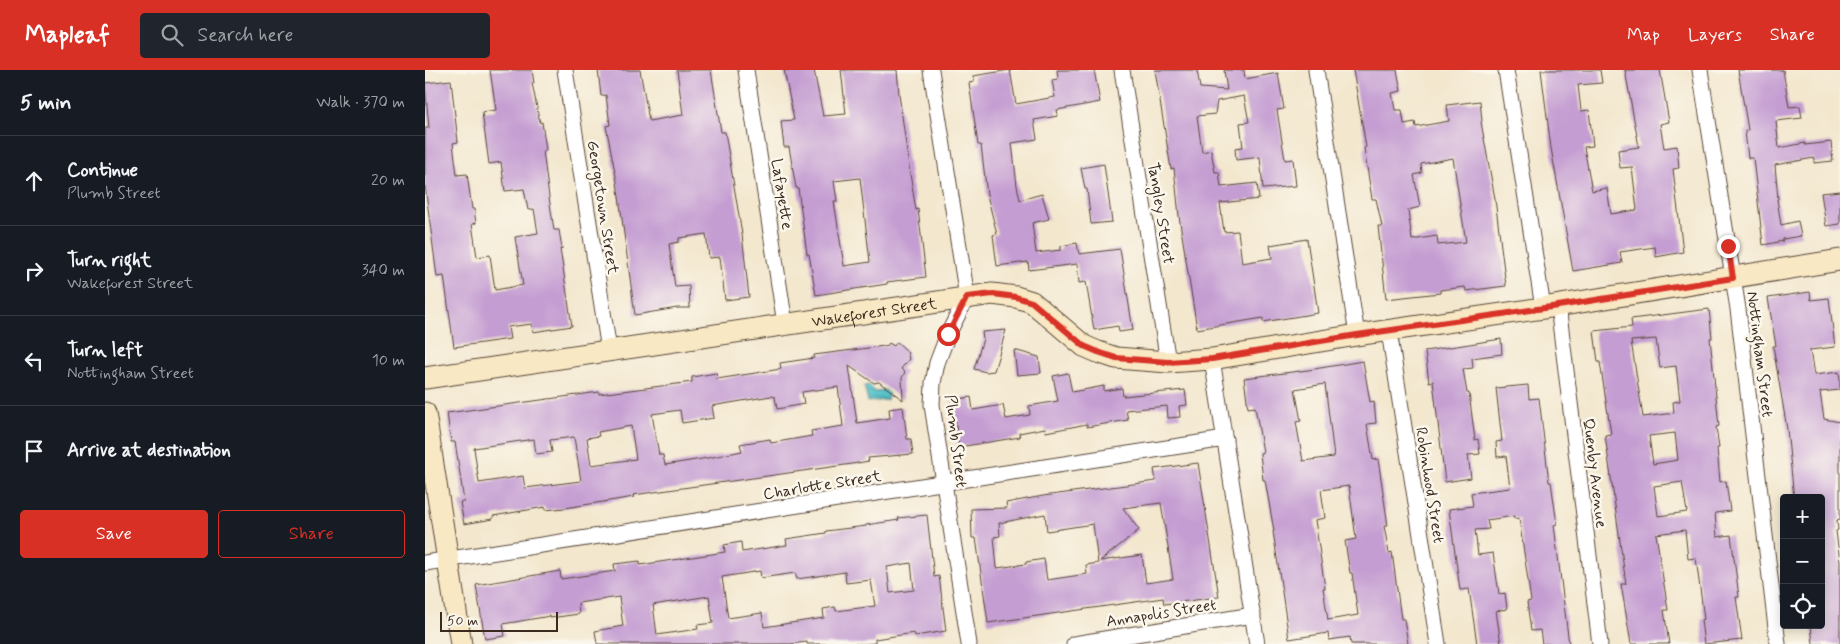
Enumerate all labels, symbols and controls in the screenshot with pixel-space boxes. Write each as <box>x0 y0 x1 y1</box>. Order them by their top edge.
search box <box>140 13 490 58</box>
text: Mapleaf <box>25 20 110 51</box>
icon: search <box>158 21 186 49</box>
text: Search here <box>198 23 293 48</box>
text: Map <box>1627 23 1660 47</box>
text: Layers <box>1688 23 1742 47</box>
text: Share <box>1770 23 1815 47</box>
text: 5 min <box>20 89 72 117</box>
text: Walk · 370 m <box>316 92 405 113</box>
street label: Georgetown Street <box>581 139 624 276</box>
street label: Lafayette <box>766 157 798 231</box>
text: Continue <box>67 158 138 183</box>
street label: Tangley Street <box>1141 161 1179 266</box>
icon: ahead <box>20 167 48 195</box>
text: 20 m <box>371 170 405 191</box>
text: Plumb Street <box>67 183 160 204</box>
route end <box>1717 235 1740 258</box>
text: Turn right <box>67 248 151 273</box>
icon: right <box>20 257 48 285</box>
text: 340 m <box>361 260 405 281</box>
text: Wakeforest Street <box>67 273 193 294</box>
street label: Nottingham Street <box>1740 290 1778 418</box>
street label: Wakeforest Street <box>810 293 939 333</box>
route start <box>937 323 960 346</box>
text: Turn left <box>67 338 143 363</box>
icon: left <box>20 347 48 375</box>
text: 10 m <box>372 350 405 371</box>
text: Nottingham Street <box>67 363 194 384</box>
street label: Plumb Street <box>939 394 972 489</box>
street label: Quenby Avenue <box>1577 417 1612 529</box>
street label: Robinhood Street <box>1410 426 1449 545</box>
icon: arrive <box>20 437 48 465</box>
text: Arrive at destination <box>67 438 231 463</box>
street label: Charlotte Street <box>762 466 883 505</box>
map controls <box>1780 494 1825 629</box>
button: + <box>1780 494 1825 539</box>
button: Save <box>20 510 208 558</box>
button: Share <box>218 510 405 558</box>
button: − <box>1780 539 1825 584</box>
button: locate <box>1780 584 1825 629</box>
street label: Annapolis Street <box>1105 594 1218 633</box>
scale bar <box>440 609 557 632</box>
text: 50 m <box>447 612 478 630</box>

